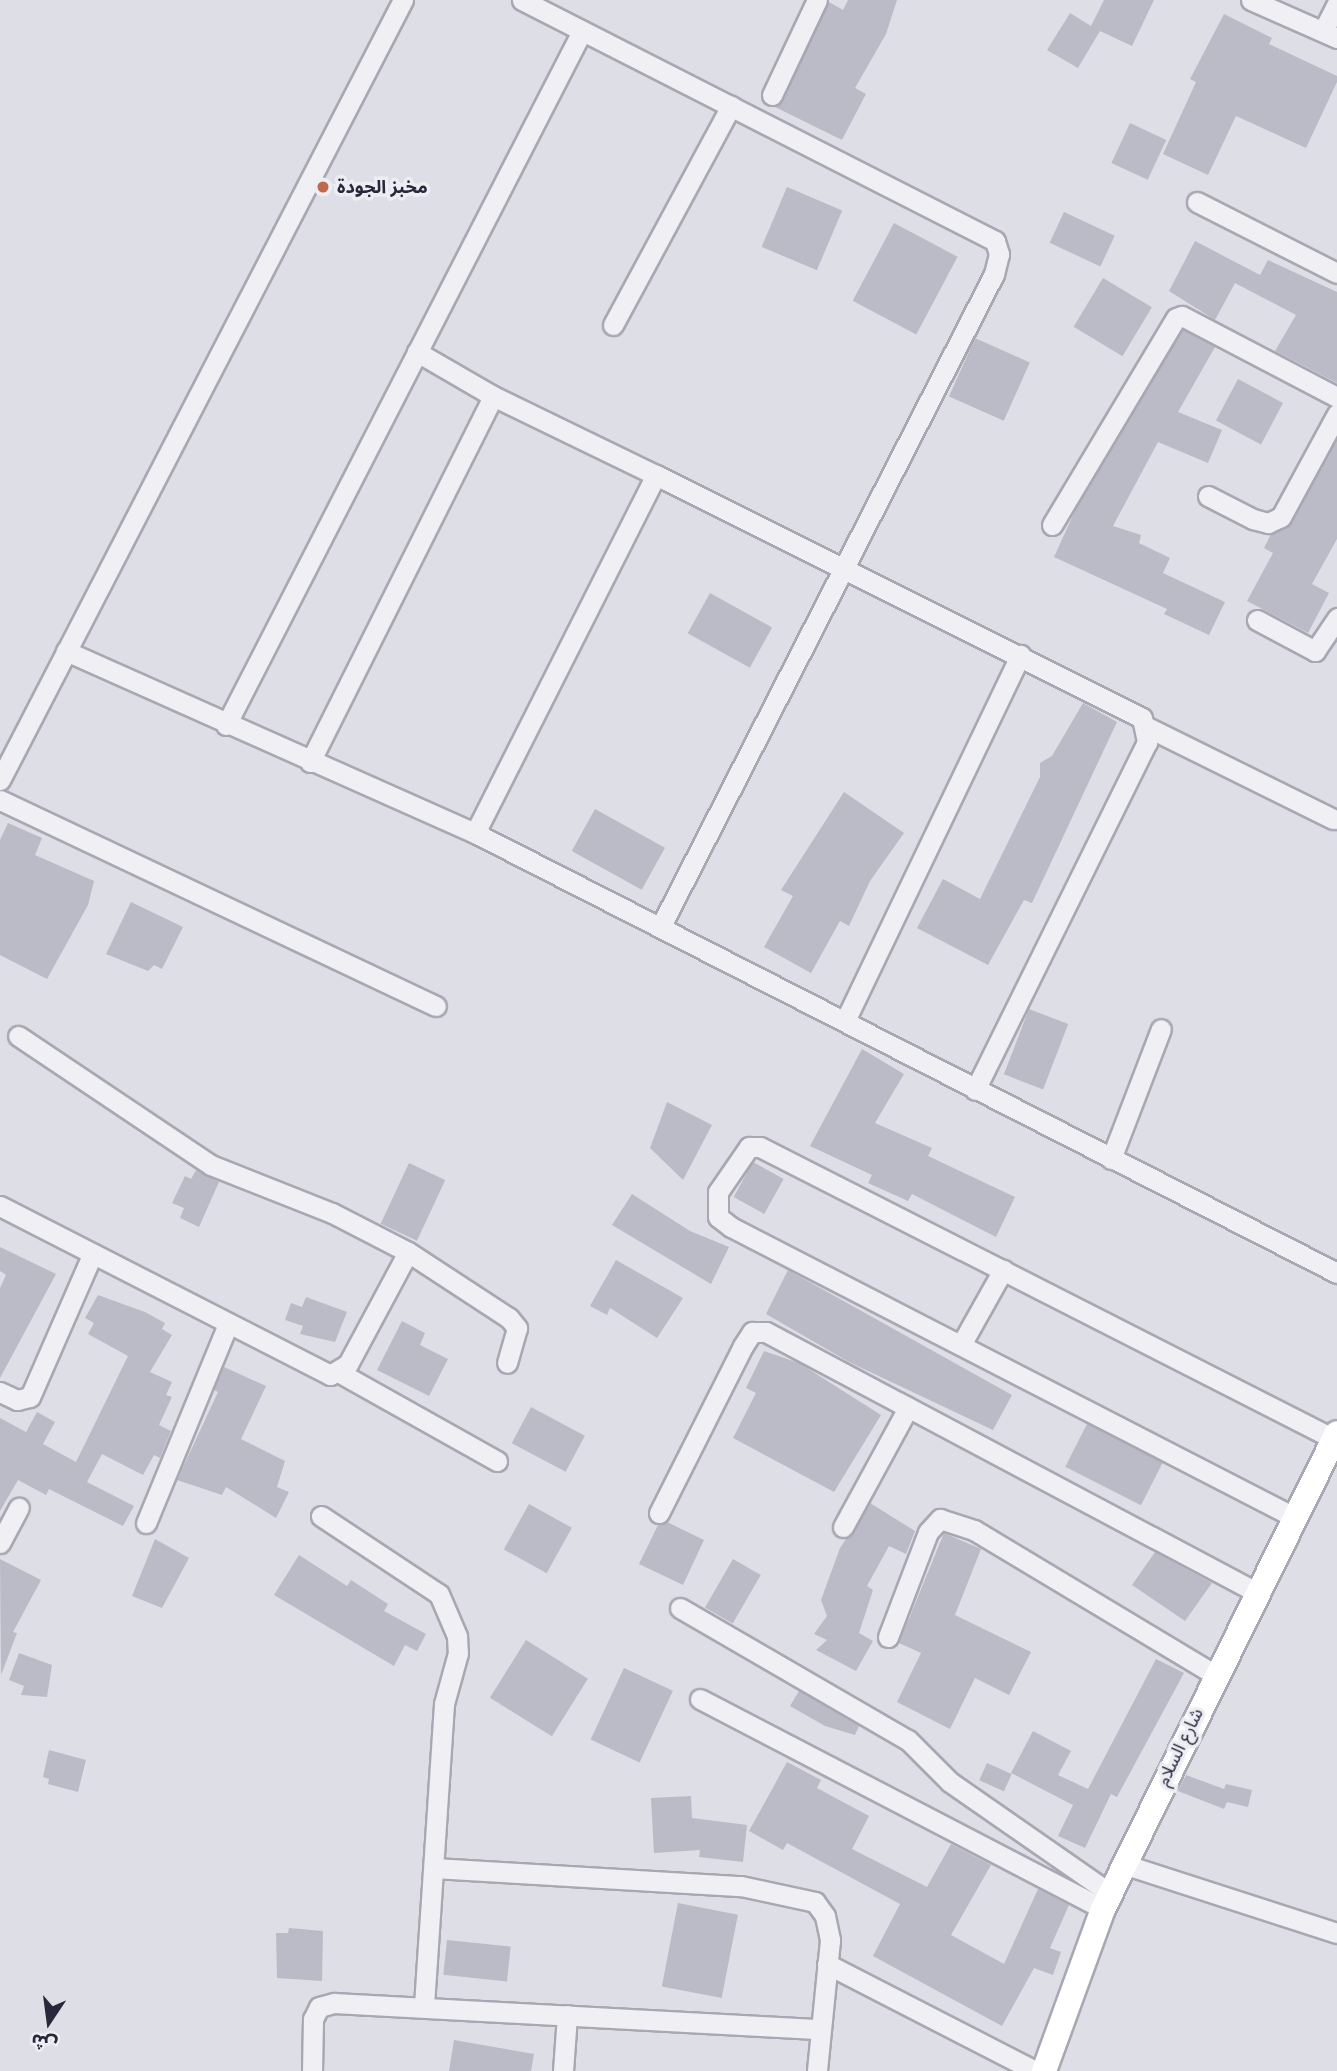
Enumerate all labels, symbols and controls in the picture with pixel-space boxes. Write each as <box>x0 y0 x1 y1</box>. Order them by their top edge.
place label: مخبز الجودة <box>337 176 428 198</box>
marker: مخبز الجودة <box>315 179 331 195</box>
street label: شارع السلام <box>1152 1705 1208 1789</box>
north arrow <box>14 1987 84 2057</box>
text: ش <box>29 2028 60 2058</box>

